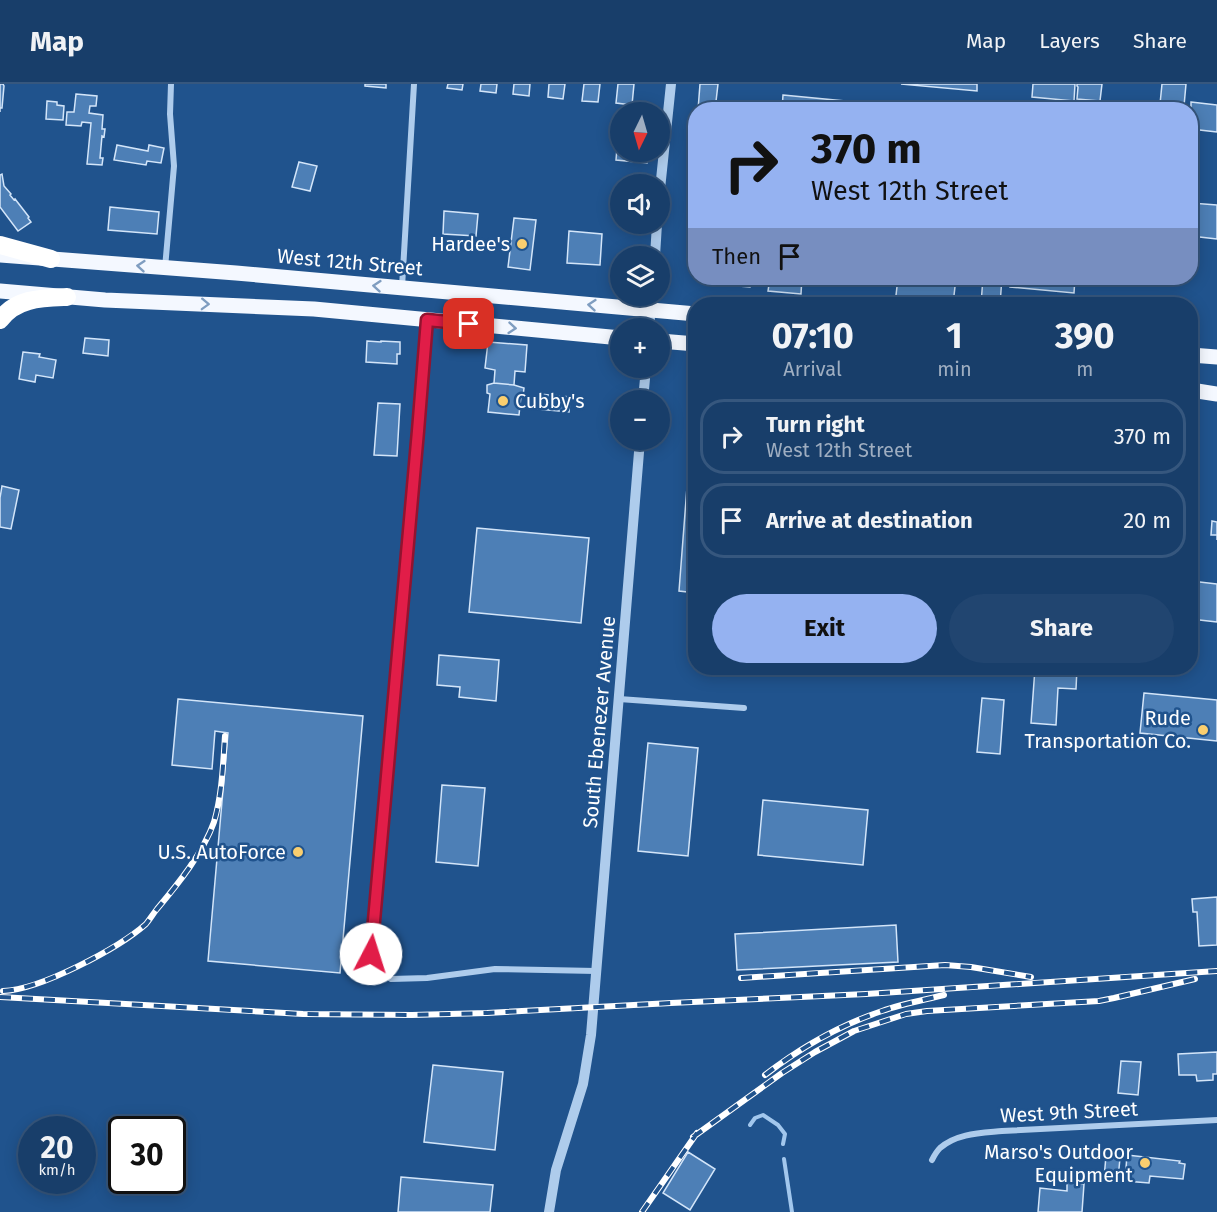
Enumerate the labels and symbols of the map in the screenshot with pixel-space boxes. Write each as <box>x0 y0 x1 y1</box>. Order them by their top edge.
north arrow <box>610 102 670 162</box>
place label: Hardee's <box>431 232 510 256</box>
marker: Hardee's <box>515 237 529 251</box>
street label: West 12th Street <box>276 244 425 280</box>
one-way arrow <box>136 260 145 273</box>
one-way arrow <box>373 280 382 293</box>
one-way arrow <box>201 297 210 310</box>
pin <box>443 298 494 349</box>
one-way arrow <box>588 299 597 312</box>
one-way arrow <box>508 321 517 334</box>
place label: Cubby's <box>515 389 585 413</box>
marker: Cubby's <box>496 394 510 408</box>
street label: South Ebenezer Avenue <box>578 615 620 829</box>
place label: Rude Transportation Co. <box>1024 706 1191 753</box>
marker: Rude Transportation Co. <box>1196 723 1210 737</box>
place label: U.S. AutoForce <box>157 840 286 864</box>
marker: U.S. AutoForce <box>291 845 305 859</box>
position arrow <box>339 922 403 986</box>
street label: West 9th Street <box>999 1096 1139 1128</box>
speed limit sign: 30 <box>108 1116 186 1194</box>
place label: Marso's Outdoor Equipment <box>984 1140 1134 1187</box>
marker: Marso's Outdoor Equipment <box>1138 1156 1152 1170</box>

